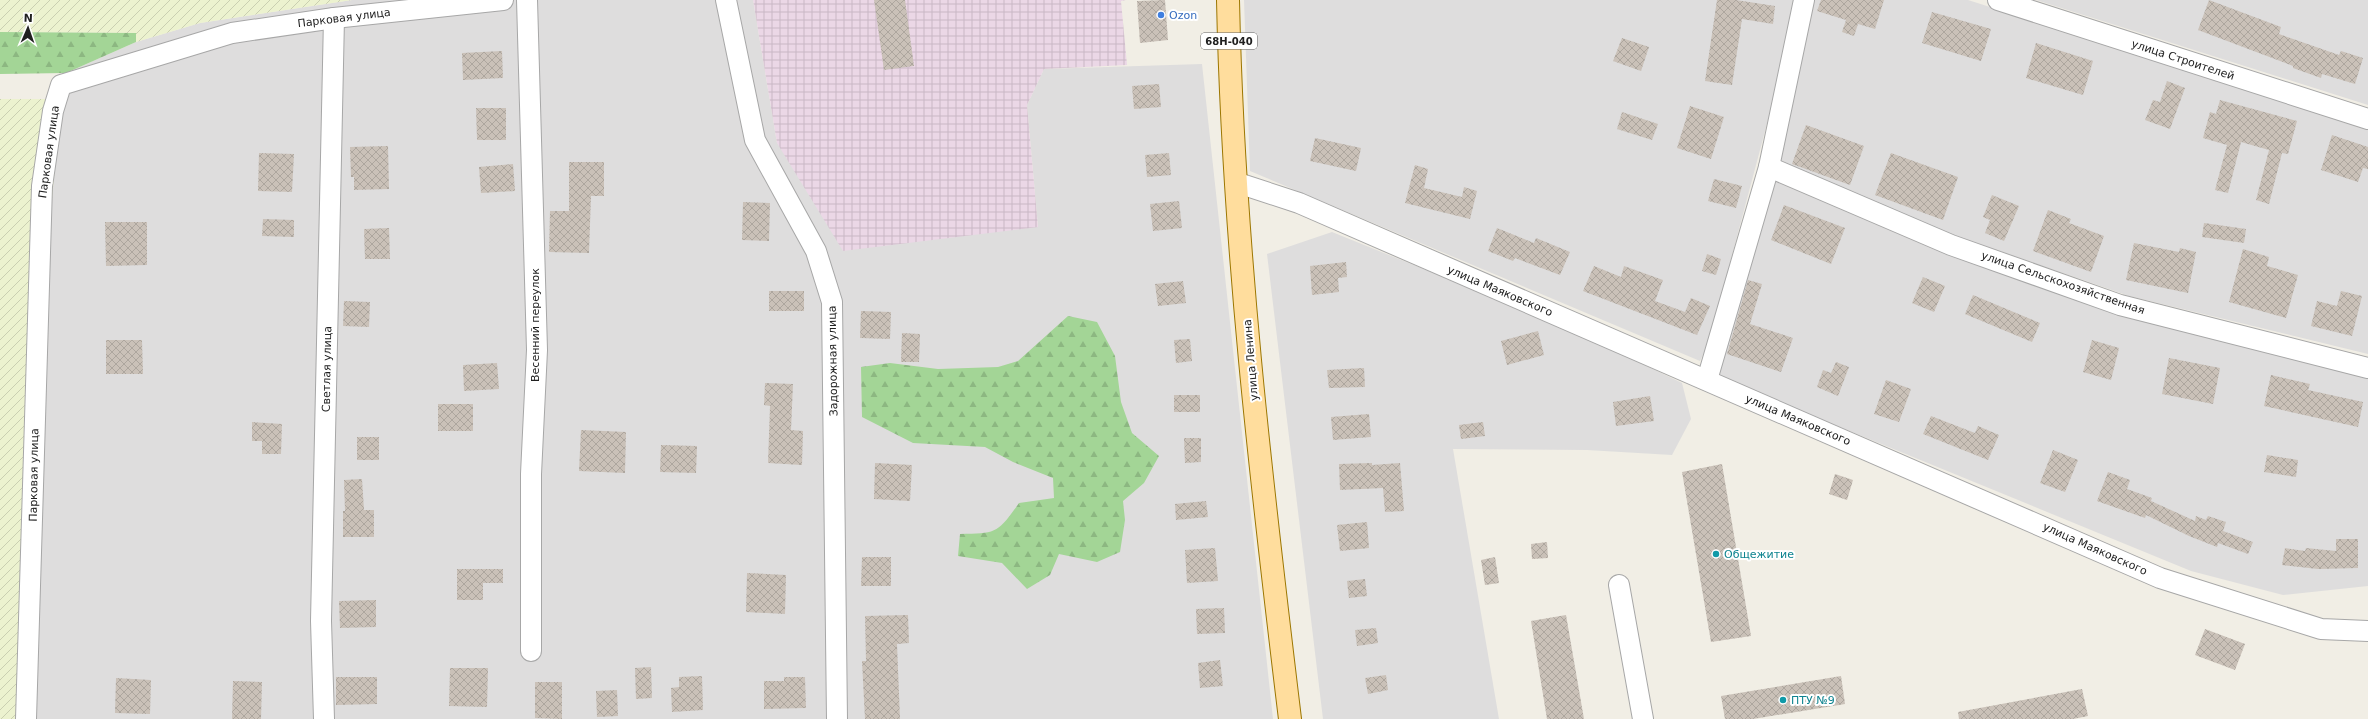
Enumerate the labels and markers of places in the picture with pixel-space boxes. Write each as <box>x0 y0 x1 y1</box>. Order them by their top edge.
place label: Ozon <box>1169 9 1197 22</box>
marker: Ozon <box>1156 10 1166 20</box>
place label: Общежитие <box>1724 548 1794 561</box>
marker: Общежитие <box>1711 549 1721 559</box>
place label: ПТУ №9 <box>1791 694 1835 707</box>
marker: ПТУ №9 <box>1778 695 1788 705</box>

